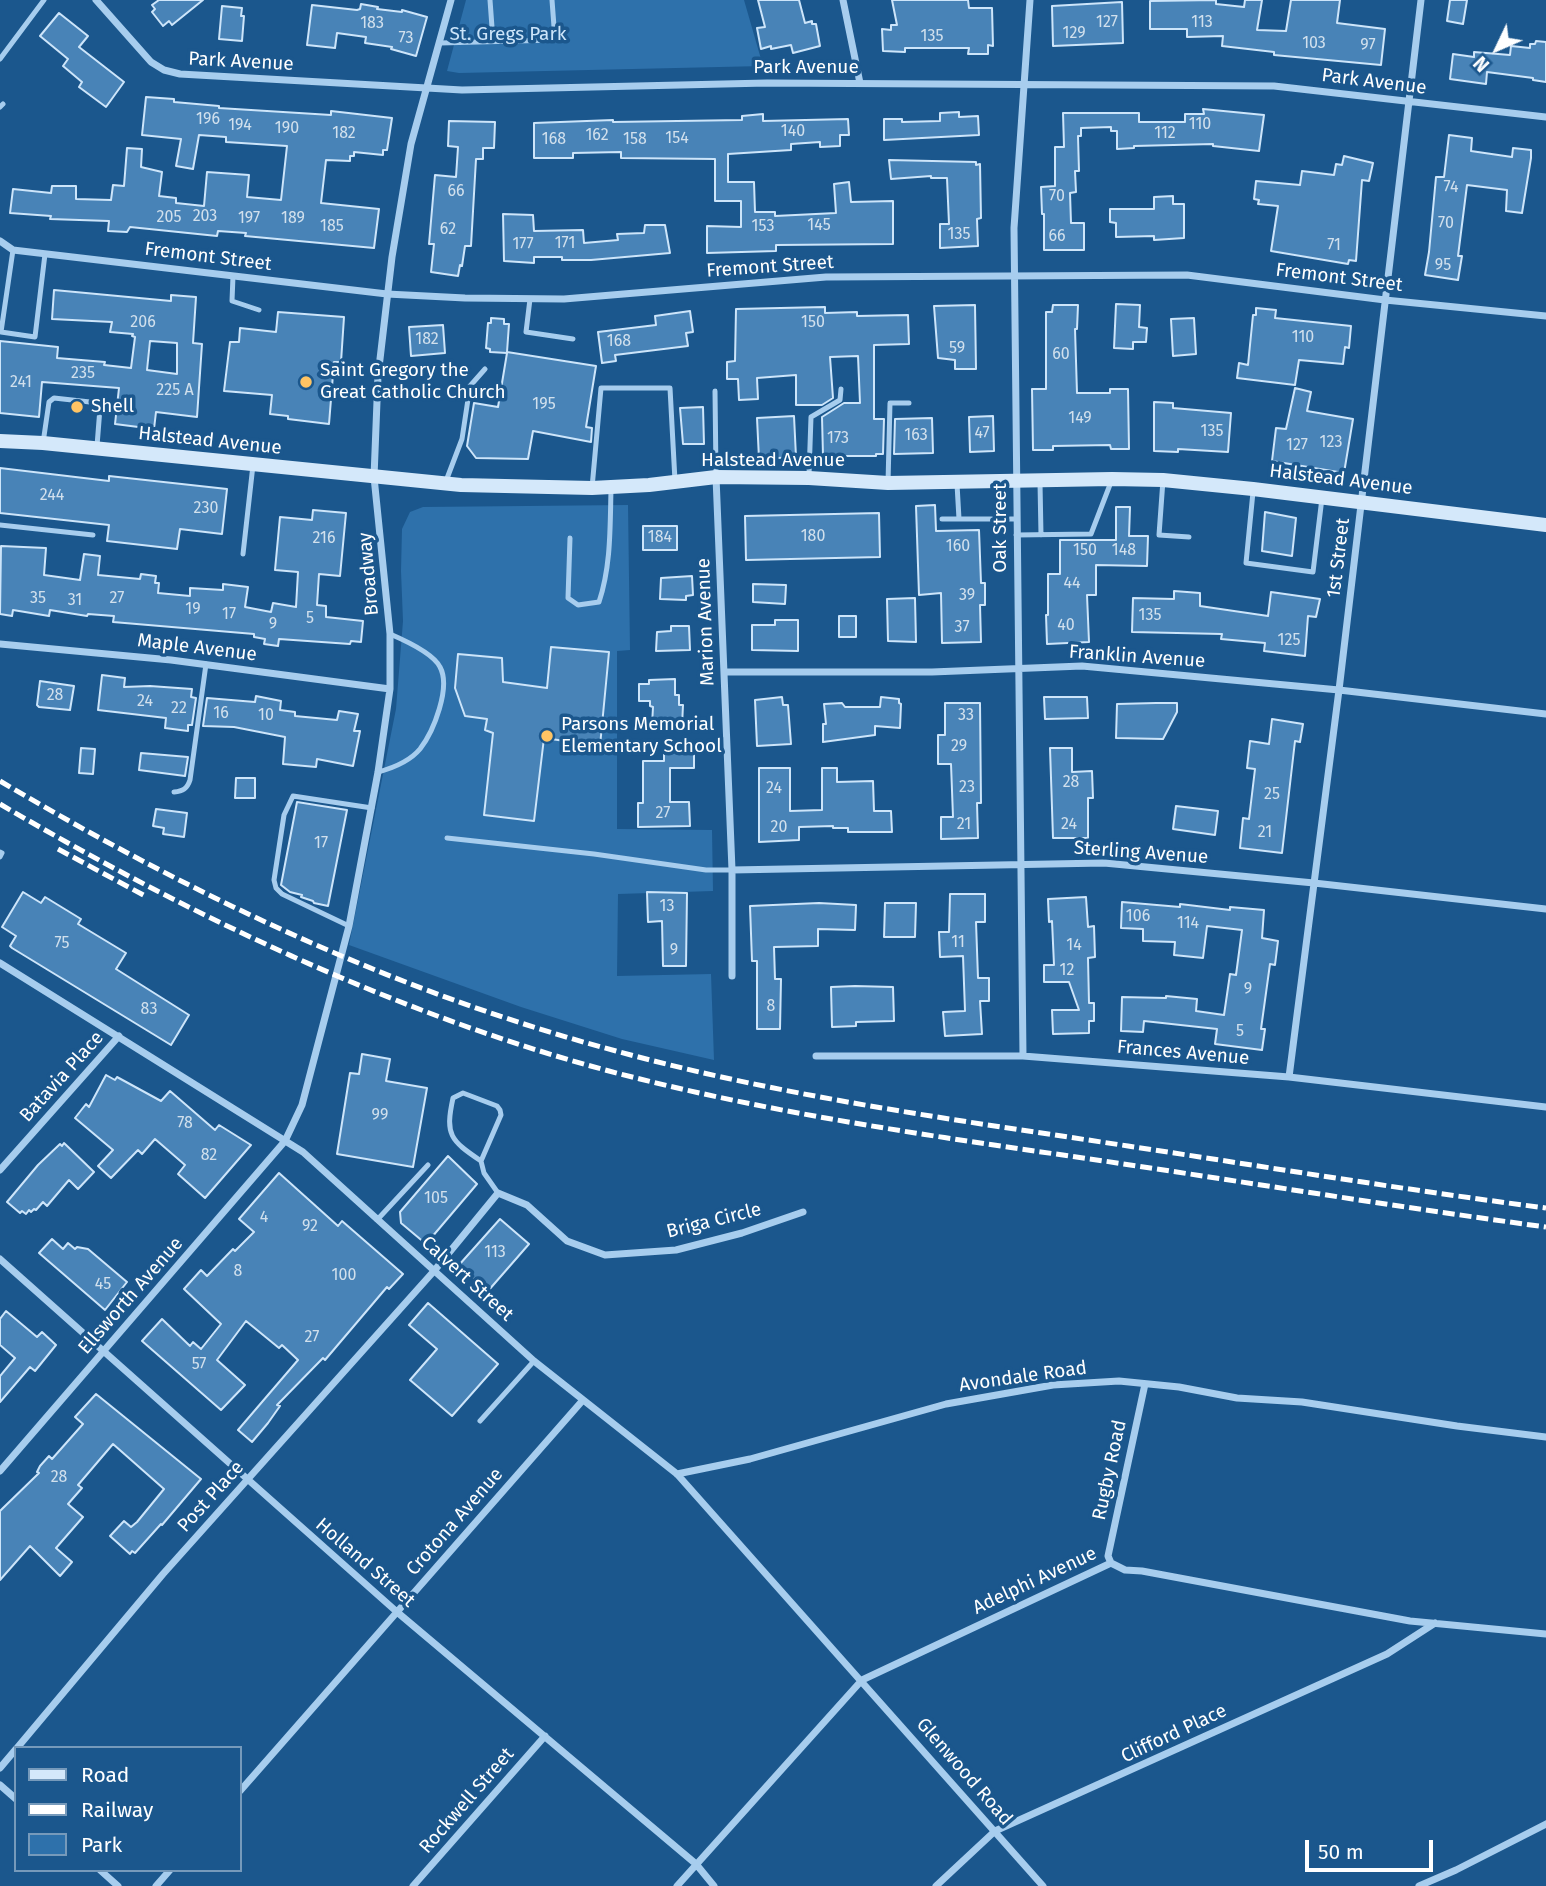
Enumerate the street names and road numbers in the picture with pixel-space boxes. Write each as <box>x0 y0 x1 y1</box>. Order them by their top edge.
street label: Park Avenue <box>188 48 294 76</box>
street label: Park Avenue <box>753 57 859 79</box>
street label: Park Avenue <box>1320 64 1428 100</box>
street label: Fremont Street <box>143 238 273 276</box>
street label: Fremont Street <box>705 251 835 283</box>
street label: Fremont Street <box>1274 259 1404 297</box>
street label: Halstead Avenue <box>137 422 283 460</box>
street label: Halstead Avenue <box>701 450 845 472</box>
street label: Halstead Avenue <box>1268 460 1414 500</box>
street label: Oak Street <box>990 483 1012 573</box>
street label: 1st Street <box>1323 517 1355 599</box>
street label: Broadway <box>354 531 384 617</box>
street label: Marion Avenue <box>692 558 720 686</box>
street label: Maple Avenue <box>136 629 258 667</box>
street label: Franklin Avenue <box>1068 641 1206 673</box>
street label: Sterling Avenue <box>1073 837 1209 869</box>
street label: Batavia Place <box>15 1027 109 1127</box>
street label: Frances Avenue <box>1116 1036 1250 1070</box>
street label: Briga Circle <box>664 1198 764 1244</box>
street label: Calvert Street <box>416 1232 518 1326</box>
street label: Ellsworth Avenue <box>74 1233 188 1359</box>
street label: Avondale Road <box>958 1357 1088 1397</box>
street label: Rugby Road <box>1088 1418 1132 1522</box>
street label: Post Place <box>173 1457 249 1537</box>
street label: Crotona Avenue <box>402 1463 508 1581</box>
street label: Holland Street <box>311 1514 419 1612</box>
street label: Adelphi Avenue <box>969 1542 1101 1620</box>
street label: Clifford Place <box>1118 1700 1230 1768</box>
street label: Glenwood Road <box>911 1714 1017 1830</box>
street label: Rockwell Street <box>415 1743 519 1859</box>

